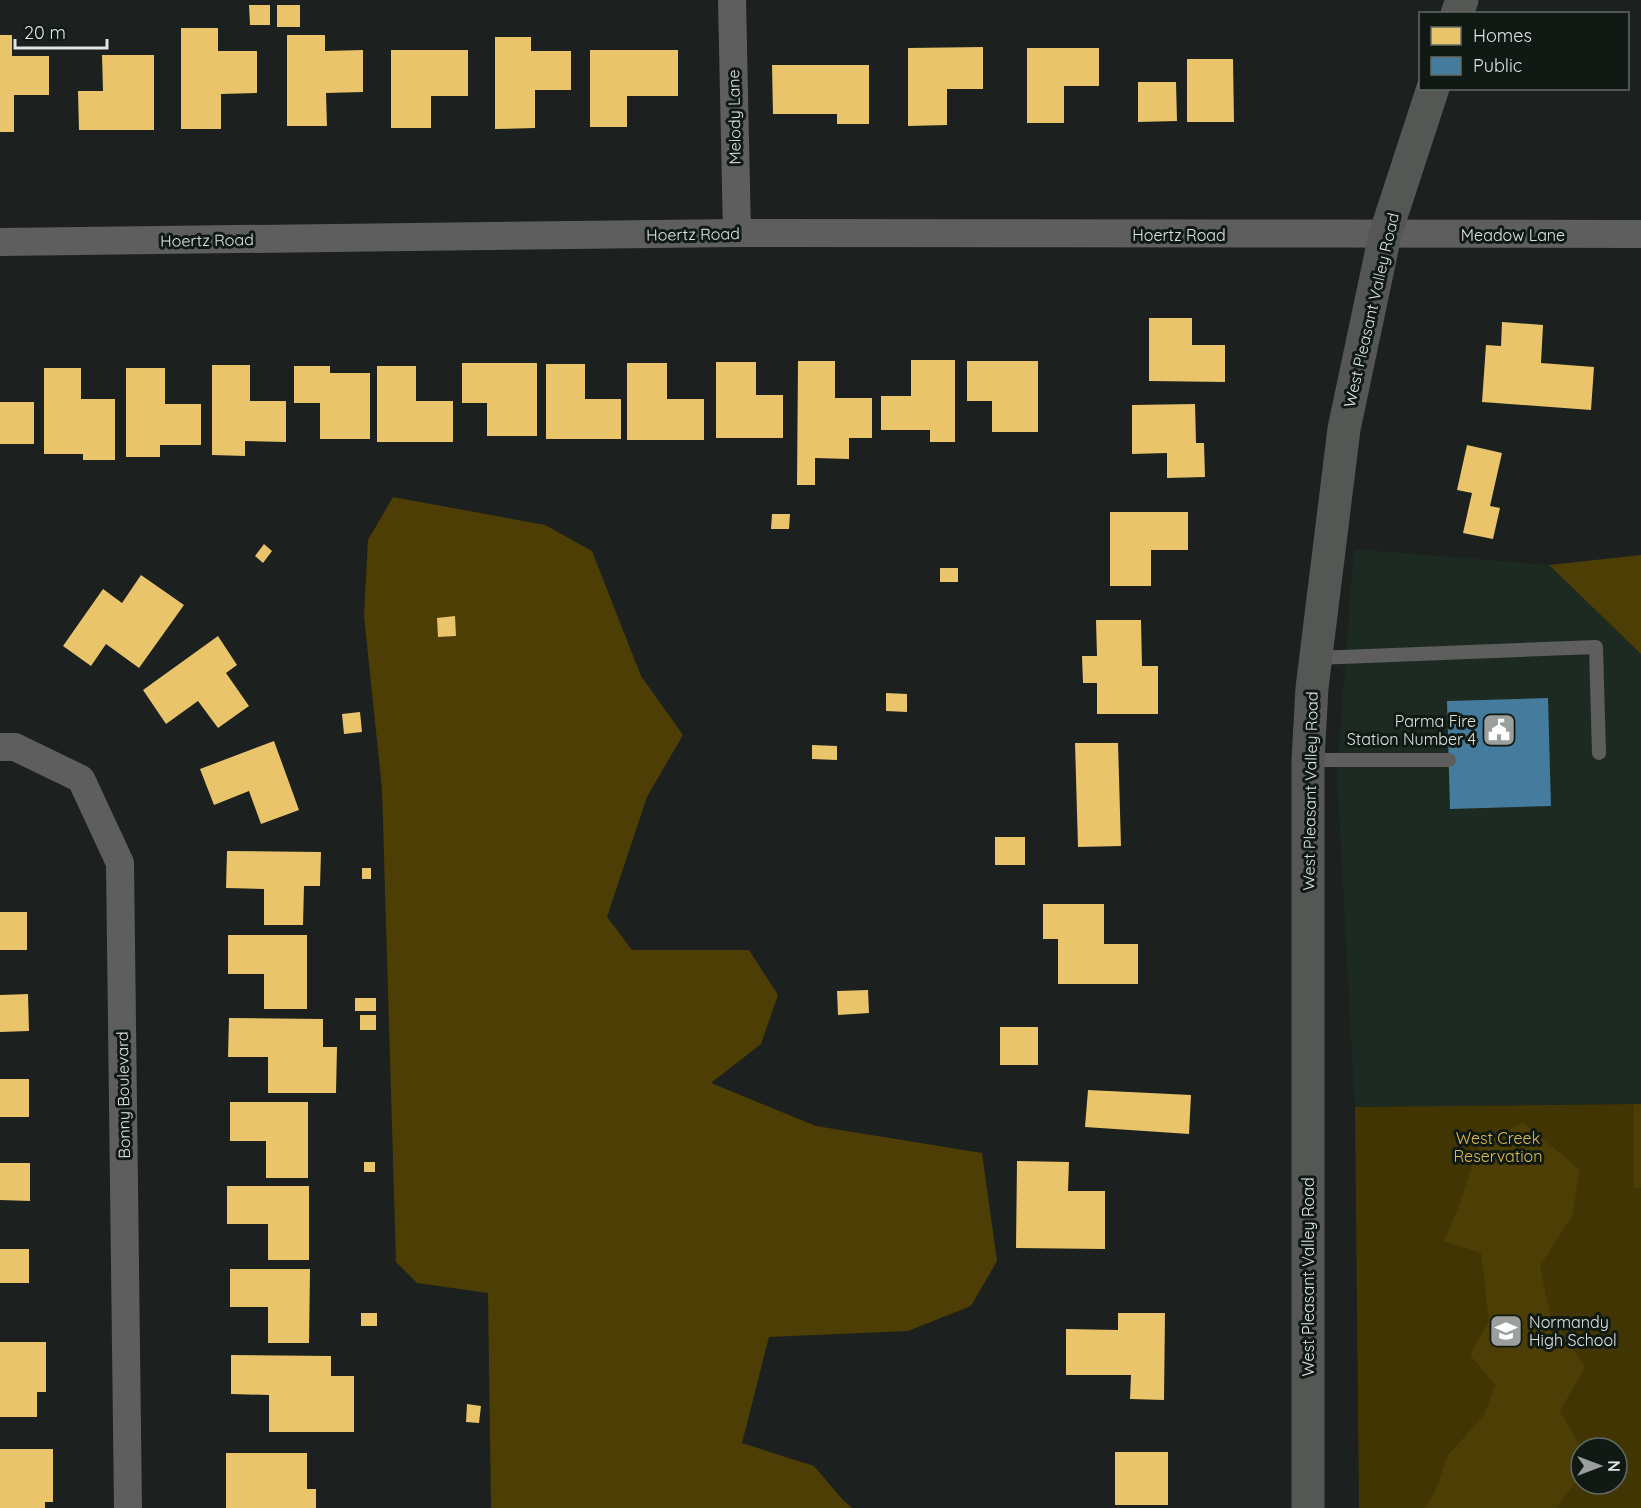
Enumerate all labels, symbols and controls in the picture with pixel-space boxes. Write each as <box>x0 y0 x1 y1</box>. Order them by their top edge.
scale bar <box>15 12 106 50</box>
legend <box>1419 12 1629 90</box>
text: 20 m <box>24 21 66 44</box>
text: Homes <box>1473 24 1532 47</box>
text: Public <box>1473 54 1522 77</box>
street label: Melody Lane <box>723 69 745 165</box>
street label: West Pleasant Valley Road <box>1339 211 1403 409</box>
street label: Hoertz Road <box>646 223 740 245</box>
street label: Hoertz Road <box>1132 225 1226 245</box>
street label: Meadow Lane <box>1461 225 1565 245</box>
street label: Hoertz Road <box>160 229 254 251</box>
street label: West Pleasant Valley Road <box>1298 691 1322 891</box>
place label: Parma Fire Station Number 4 <box>1347 711 1476 749</box>
public building icon: Parma Fire Station Number 4 <box>1481 712 1517 748</box>
street label: Bonny Boulevard <box>112 1031 134 1159</box>
park label: West Creek Reservation <box>1453 1128 1543 1166</box>
street label: West Pleasant Valley Road <box>1298 1177 1318 1377</box>
place label: Normandy High School <box>1529 1312 1617 1350</box>
school or university icon: Normandy High School <box>1488 1313 1524 1349</box>
north arrow <box>1569 1436 1629 1496</box>
text: N <box>1604 1460 1624 1472</box>

